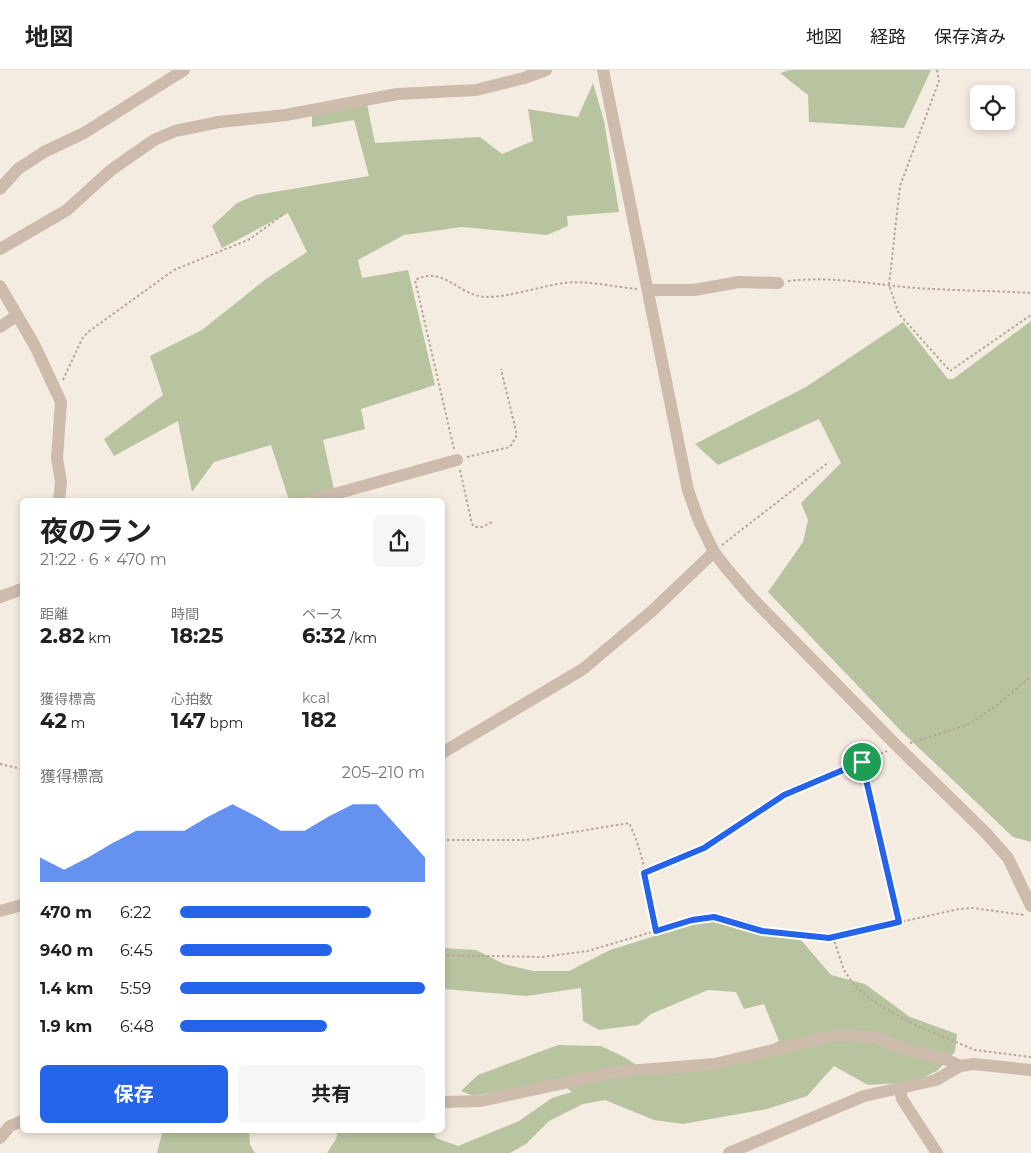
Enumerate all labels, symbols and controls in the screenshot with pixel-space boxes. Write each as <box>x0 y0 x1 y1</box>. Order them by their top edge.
text: 地図 <box>25 22 73 51</box>
text: 地図 <box>806 26 842 48</box>
text: 経路 <box>870 26 906 48</box>
text: 保存済み <box>934 26 1006 48</box>
map controls <box>970 85 1015 130</box>
button: locate <box>970 85 1015 130</box>
text: 夜のラン <box>40 514 152 548</box>
button: share <box>373 515 425 567</box>
text: 21:22 · 6 × 470 m <box>40 550 167 569</box>
text: 距離 <box>40 605 68 623</box>
text: 時間 <box>171 605 199 623</box>
text: ペース <box>302 605 343 623</box>
text: 2.82 <box>40 623 85 648</box>
text: 18:25 <box>171 623 223 648</box>
text: 6:32 <box>302 623 346 648</box>
text: km <box>85 629 111 647</box>
text: /km <box>346 629 377 647</box>
text: kcal <box>302 689 330 707</box>
text: 獲得標高 <box>40 690 96 708</box>
text: 心拍数 <box>171 690 213 708</box>
text: 182 <box>302 707 336 732</box>
text: 42 <box>40 708 67 733</box>
text: 147 <box>171 708 206 733</box>
text: m <box>67 714 85 732</box>
text: bpm <box>206 714 243 732</box>
pin <box>841 741 883 783</box>
icon: arrive <box>848 748 876 776</box>
text: 205–210 m <box>342 763 425 782</box>
text: 獲得標高 <box>40 767 104 786</box>
text: 470 m <box>40 903 92 922</box>
text: 6:22 <box>120 903 151 922</box>
text: 940 m <box>40 941 93 960</box>
text: 6:45 <box>120 941 153 960</box>
text: 1.4 km <box>40 979 93 998</box>
text: 5:59 <box>120 979 151 998</box>
text: 1.9 km <box>40 1017 92 1036</box>
text: 6:48 <box>120 1017 154 1036</box>
button: 保存 <box>40 1065 228 1123</box>
button: 共有 <box>238 1065 425 1123</box>

